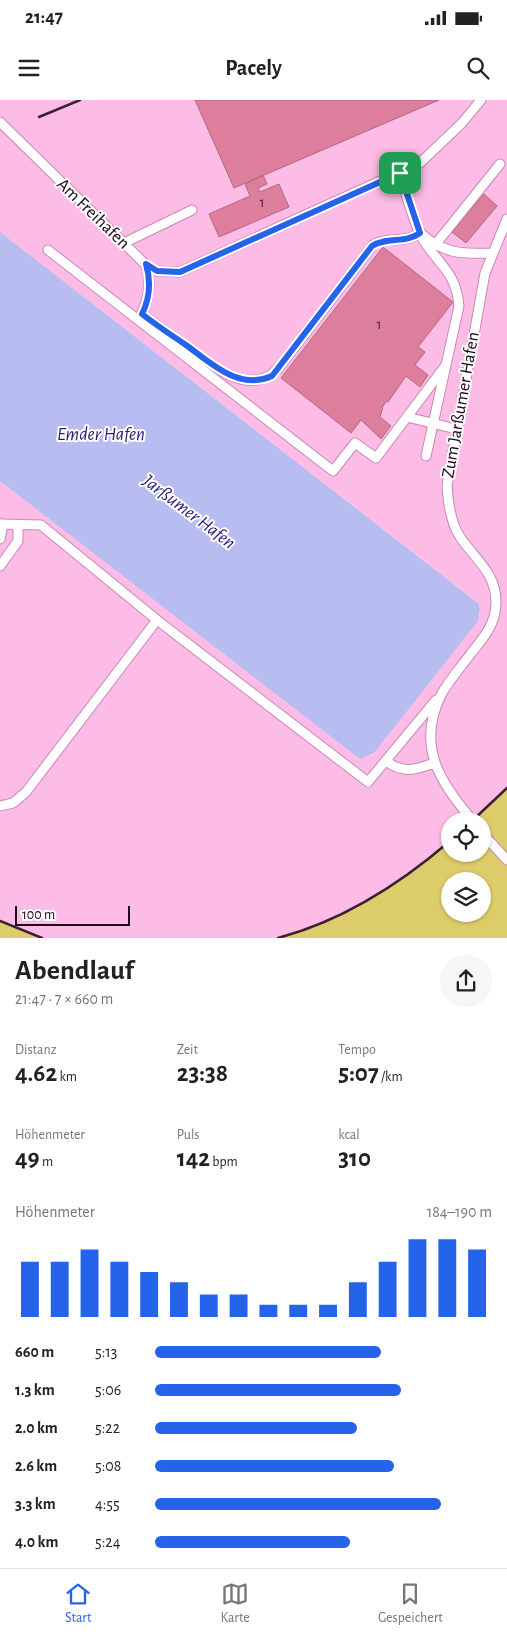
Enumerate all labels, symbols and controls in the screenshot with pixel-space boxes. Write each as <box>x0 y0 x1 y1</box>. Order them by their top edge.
text: 21:47 <box>25 8 63 27</box>
icon: menu <box>15 54 43 82</box>
icon: search <box>464 54 492 82</box>
text: Pacely <box>225 57 282 79</box>
pin <box>379 152 421 194</box>
icon: arrive <box>386 159 414 187</box>
street label: Am Freihafen <box>53 175 133 253</box>
house number: 1 <box>259 195 265 210</box>
house number: 1 <box>376 317 382 332</box>
street label: Zum Jarßumer Hafen <box>439 330 483 480</box>
water label: Emder Hafen <box>57 425 145 444</box>
water label: Jarßumer Hafen <box>138 471 239 553</box>
map controls <box>441 812 491 922</box>
button: locate <box>441 812 491 862</box>
button: layers <box>441 872 491 922</box>
scale bar <box>15 903 130 926</box>
text: 100 m <box>22 908 55 922</box>
button: share <box>440 955 492 1007</box>
text: Abendlauf <box>15 957 134 985</box>
text: 21:47 · 7 × 660 m <box>15 991 113 1007</box>
text: Distanz <box>15 1043 56 1057</box>
text: Zeit <box>177 1043 198 1057</box>
text: Tempo <box>338 1043 376 1057</box>
text: 4.62 <box>15 1061 57 1086</box>
text: 23:38 <box>177 1061 228 1086</box>
text: 5:07 <box>338 1061 379 1086</box>
text: km <box>57 1070 77 1084</box>
text: /km <box>379 1070 403 1084</box>
text: Höhenmeter <box>15 1128 85 1142</box>
text: Puls <box>177 1128 200 1142</box>
text: kcal <box>338 1128 360 1142</box>
text: 49 <box>15 1146 40 1171</box>
text: 142 <box>177 1146 210 1171</box>
text: 310 <box>338 1146 371 1171</box>
text: m <box>40 1155 53 1169</box>
text: bpm <box>210 1155 238 1169</box>
text: Höhenmeter <box>15 1204 95 1220</box>
text: 184–190 m <box>427 1204 492 1220</box>
text: 660 m <box>15 1344 54 1360</box>
text: 5:13 <box>95 1344 117 1360</box>
text: 1.3 km <box>15 1382 55 1398</box>
text: 5:06 <box>95 1382 121 1398</box>
text: 2.0 km <box>15 1420 58 1436</box>
text: 5:22 <box>95 1420 120 1436</box>
text: 2.6 km <box>15 1458 57 1474</box>
text: 5:08 <box>95 1458 121 1474</box>
text: 3.3 km <box>15 1496 56 1512</box>
text: 4:55 <box>95 1496 120 1512</box>
text: 4.0 km <box>15 1534 58 1550</box>
text: 5:24 <box>95 1534 120 1550</box>
tab: Start <box>64 1580 92 1627</box>
tab: Karte <box>221 1580 250 1627</box>
tab: Gespeichert <box>378 1580 443 1627</box>

